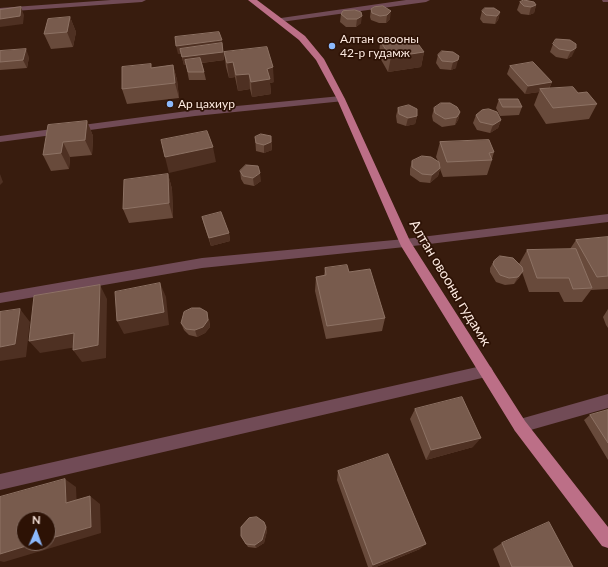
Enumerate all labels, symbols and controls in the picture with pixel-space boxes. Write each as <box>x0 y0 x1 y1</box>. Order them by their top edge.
place label: Алтан овооны 42-р гудамж <box>340 32 419 60</box>
marker: Алтан овооны 42-р гудамж <box>327 41 337 51</box>
place label: Ар цахиур <box>178 97 235 111</box>
marker: Ар цахиур <box>165 99 175 109</box>
street label: Алтан овооны гудамж <box>406 217 494 349</box>
north arrow <box>16 511 56 551</box>
text: N <box>32 513 41 526</box>

